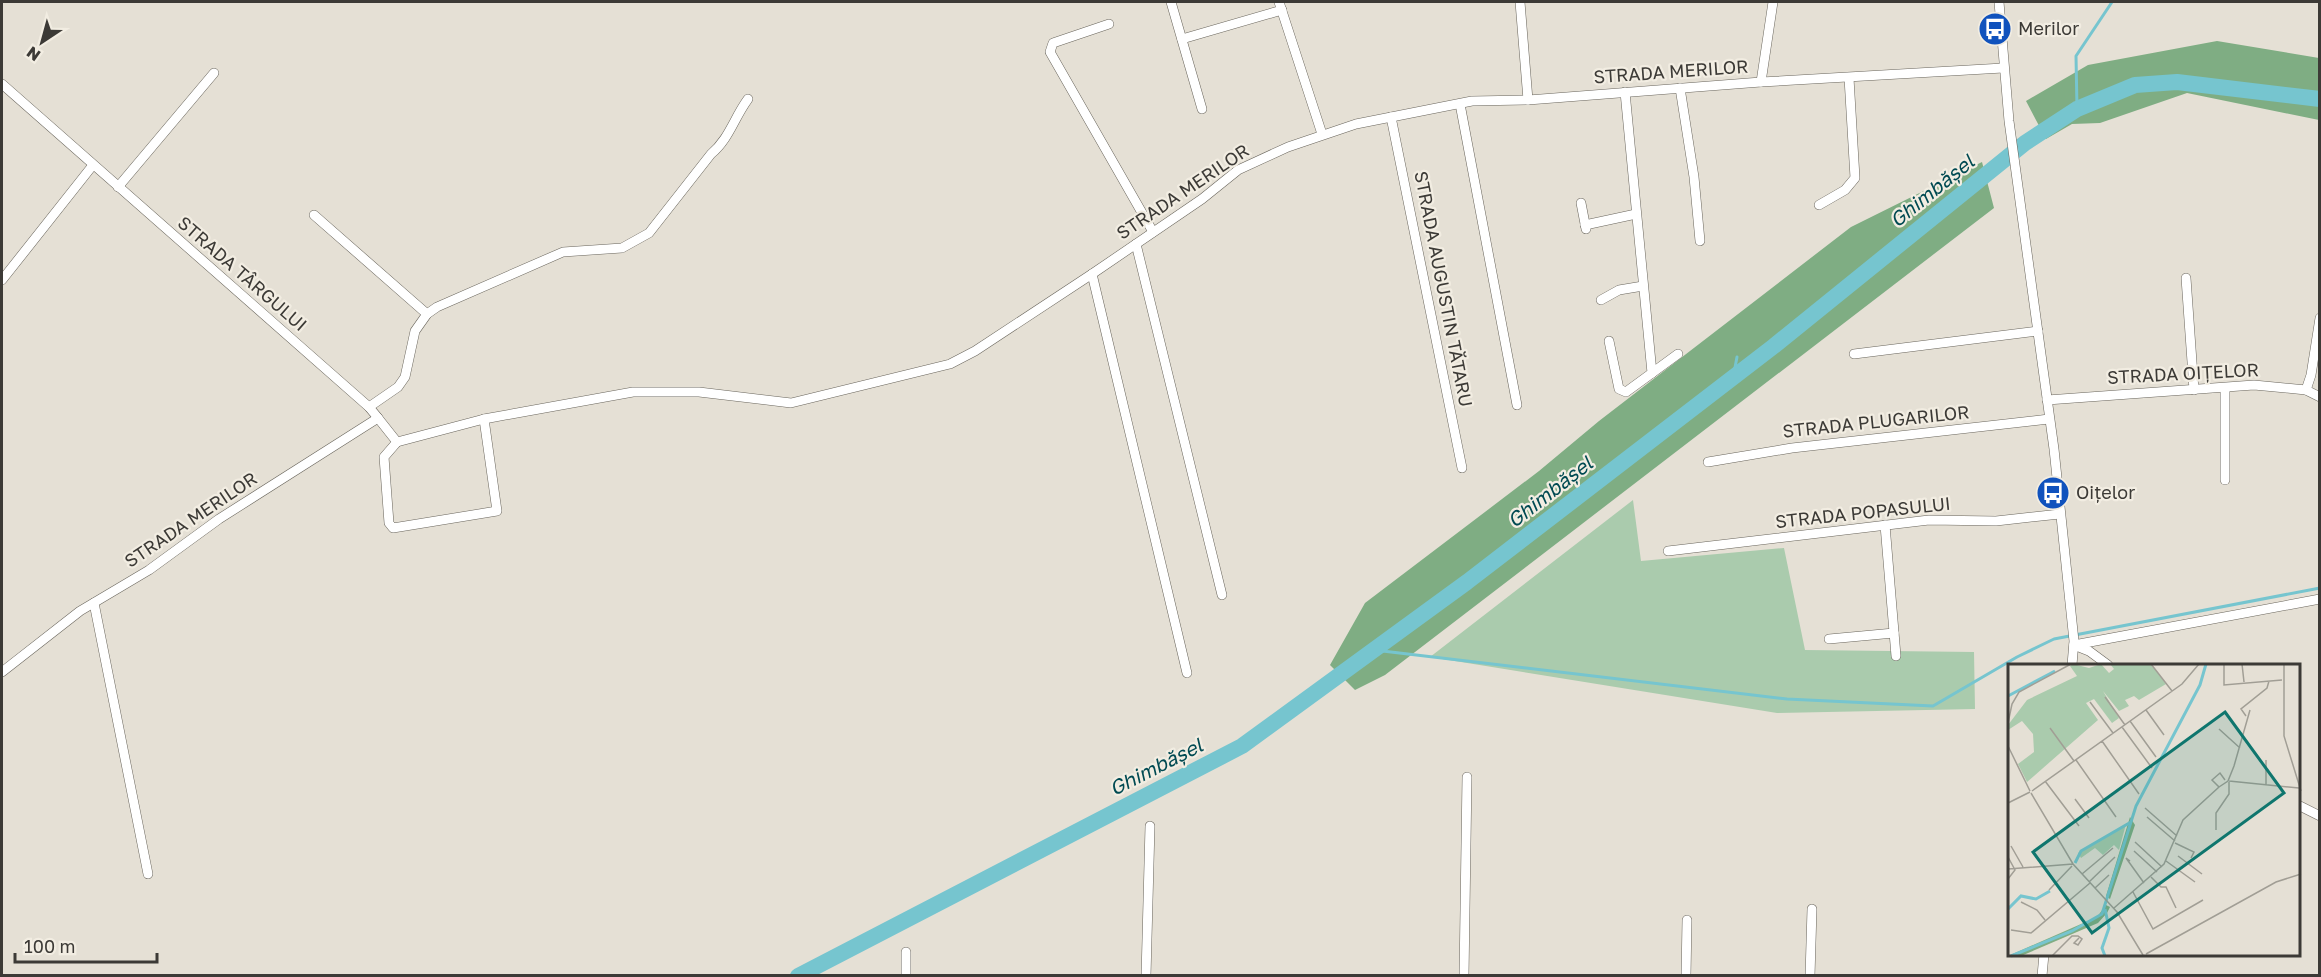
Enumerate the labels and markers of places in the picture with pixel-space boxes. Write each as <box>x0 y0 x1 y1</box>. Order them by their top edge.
bus stop icon: Merilor <box>1977 11 2013 47</box>
place label: Merilor <box>2018 17 2079 39</box>
bus stop icon: Oițelor <box>2035 475 2071 511</box>
place label: Oițelor <box>2076 481 2135 503</box>

